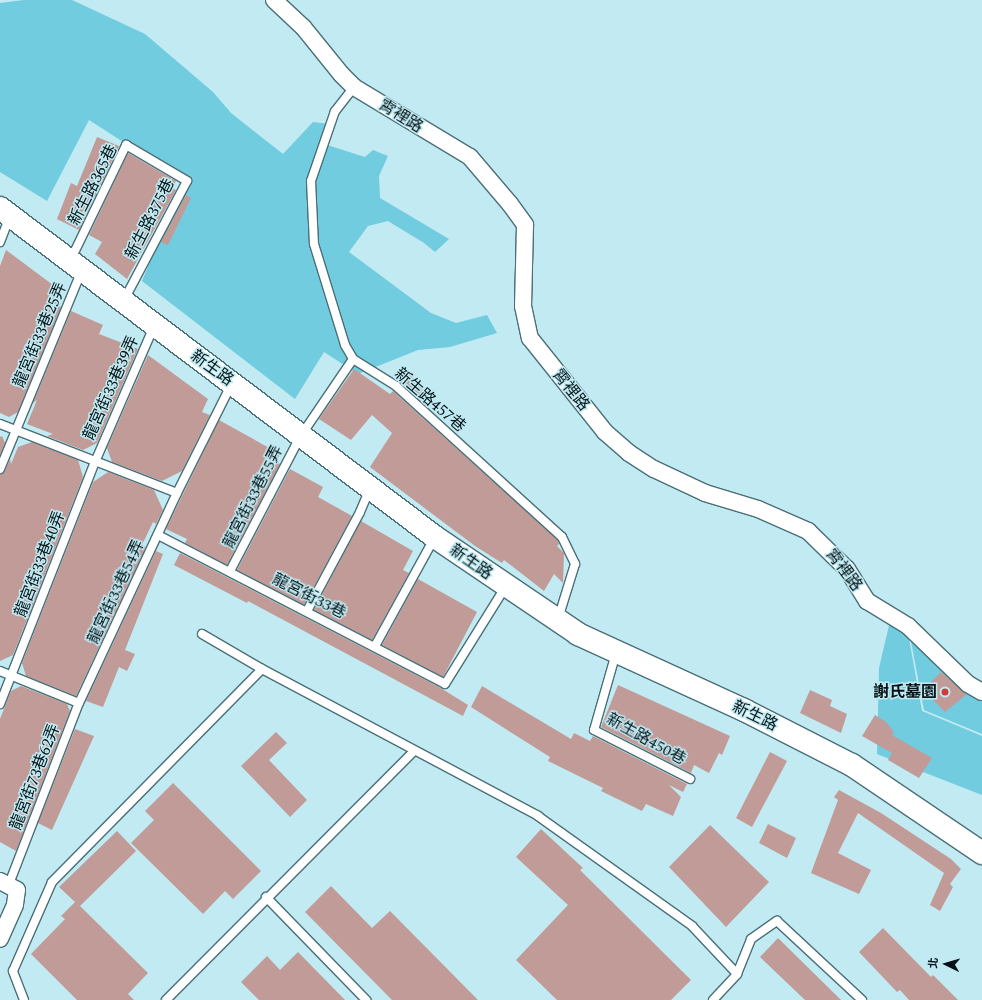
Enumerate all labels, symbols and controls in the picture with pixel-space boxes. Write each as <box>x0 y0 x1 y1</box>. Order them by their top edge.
street label: 霄裡路 <box>376 95 426 137</box>
street label: 新生路365巷 <box>64 141 122 229</box>
street label: 新生路375巷 <box>121 175 179 263</box>
street label: 龍宮街33巷25弄 <box>9 280 71 390</box>
street label: 龍宮街33巷39弄 <box>79 333 143 443</box>
street label: 新生路 <box>187 346 237 390</box>
street label: 新生路457巷 <box>390 364 470 436</box>
street label: 霄裡路 <box>548 365 594 415</box>
street label: 龍宮街33巷55弄 <box>219 443 287 551</box>
street label: 龍宮街33巷40弄 <box>11 508 69 620</box>
street label: 龍宮街33巷54弄 <box>84 537 148 647</box>
street label: 新生路 <box>446 540 496 584</box>
street label: 霄裡路 <box>822 545 866 595</box>
street label: 龍宮街33巷 <box>269 569 349 623</box>
place label: 謝氏墓園 <box>873 682 937 702</box>
marker: 謝氏墓園 <box>940 687 950 697</box>
street label: 新生路 <box>729 697 781 735</box>
street label: 新生路450巷 <box>603 709 689 769</box>
street label: 龍宮街73巷62弄 <box>6 721 64 833</box>
north arrow <box>926 944 966 984</box>
text: 北 <box>925 957 942 969</box>

